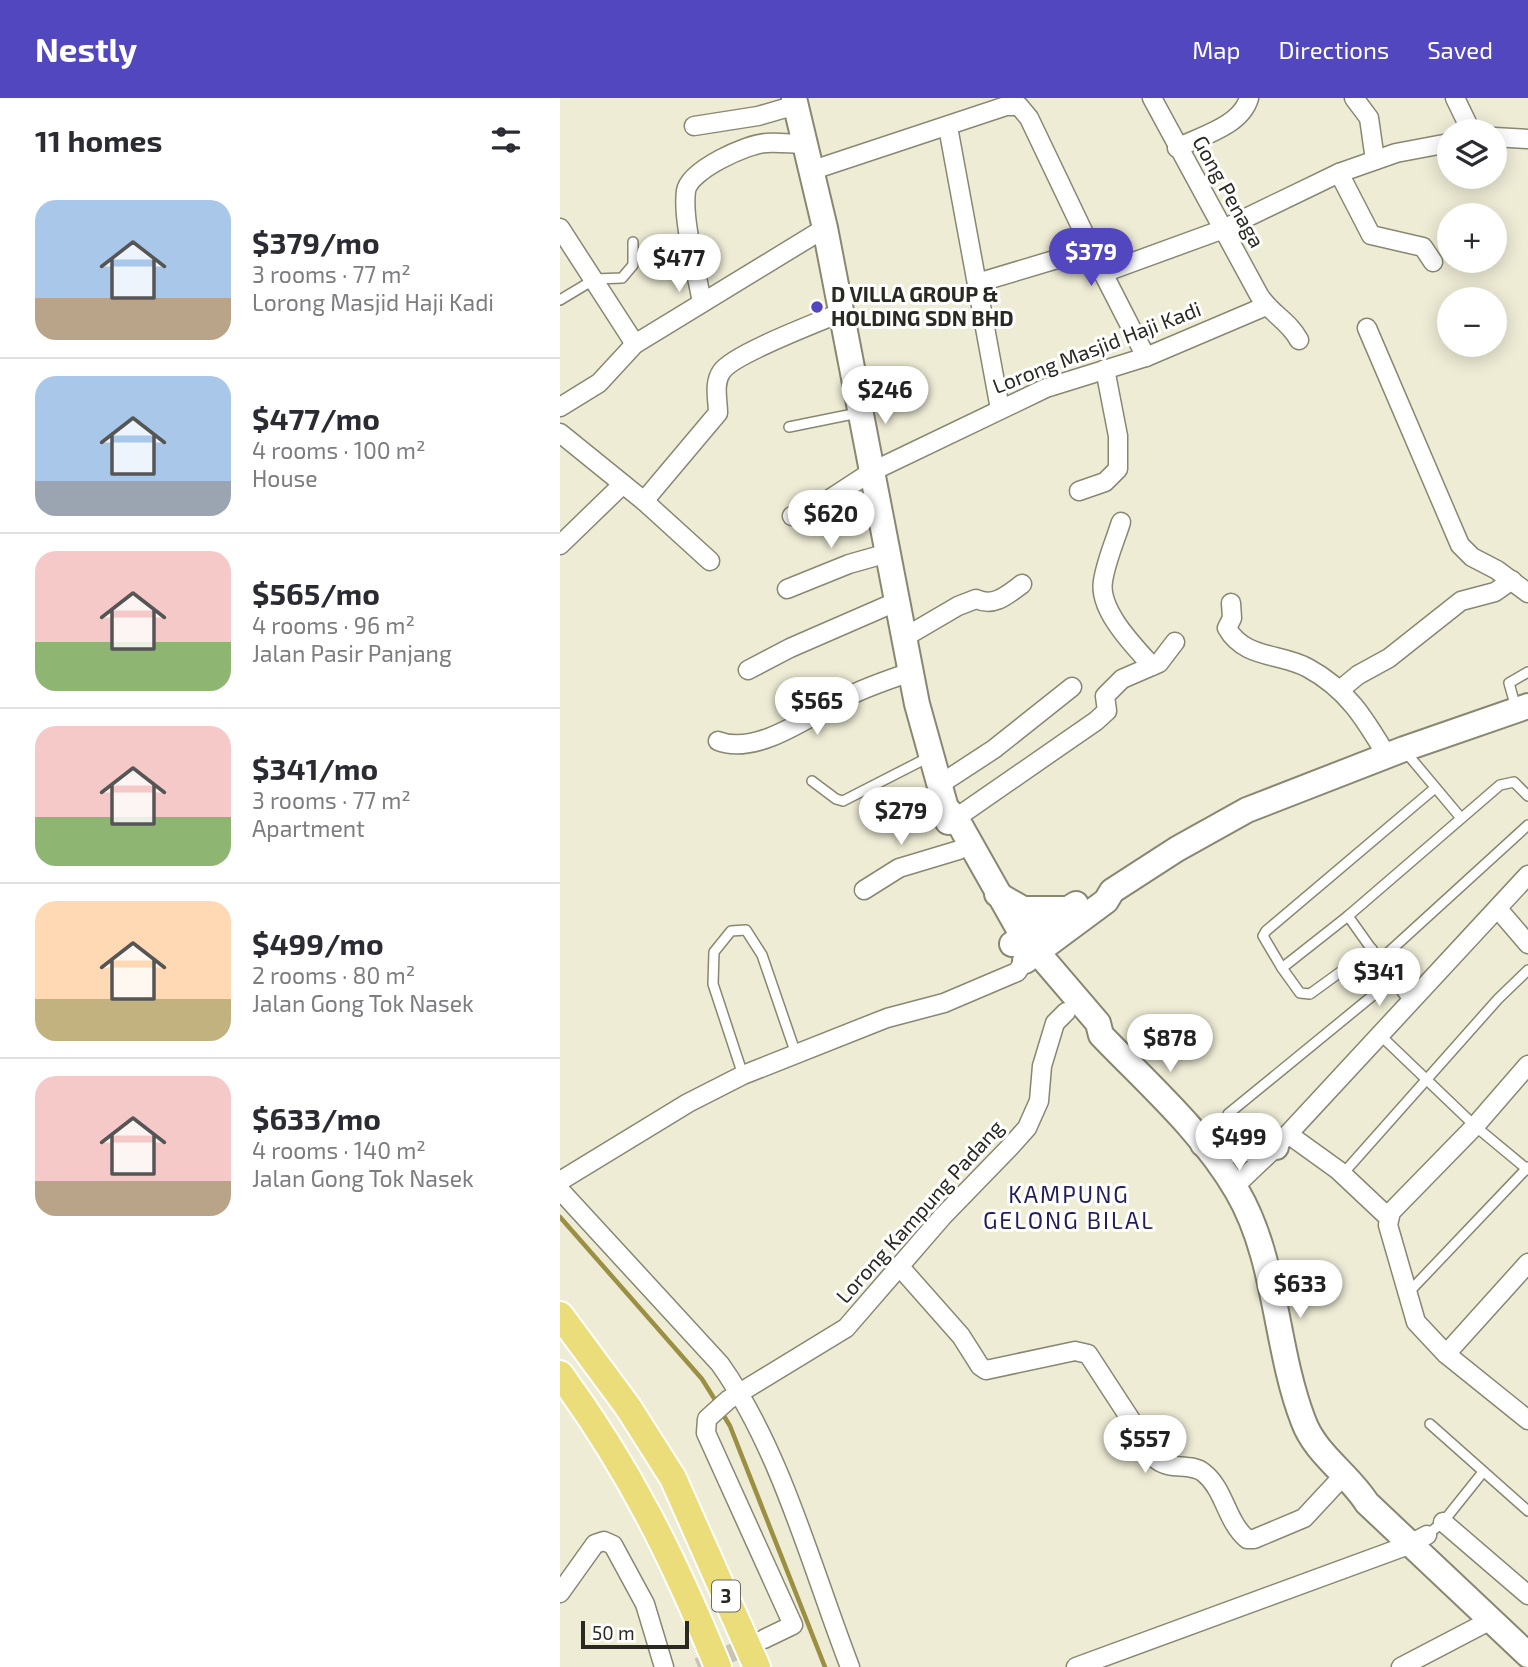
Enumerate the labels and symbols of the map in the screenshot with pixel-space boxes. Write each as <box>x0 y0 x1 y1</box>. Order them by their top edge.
street label: Gong Penaga <box>1188 131 1270 252</box>
pin: $379 <box>1050 228 1132 288</box>
pin: $477 <box>638 234 720 294</box>
place label: D VILLA GROUP & HOLDING SDN BHD <box>831 281 1014 330</box>
street label: Lorong Masjid Haji Kadi <box>989 295 1204 399</box>
marker: D VILLA GROUP & HOLDING SDN BHD <box>809 299 825 315</box>
pin: $246 <box>844 366 926 426</box>
pin: $620 <box>790 490 872 550</box>
pin: $565 <box>776 678 858 737</box>
pin: $279 <box>860 788 942 847</box>
pin: $341 <box>1338 948 1420 1008</box>
pin: $878 <box>1129 1014 1211 1074</box>
street label: Lorong Kampung Padang <box>830 1114 1008 1308</box>
pin: $499 <box>1198 1114 1280 1173</box>
district label: KAMPUNG GELONG BILAL <box>983 1180 1155 1234</box>
pin: $633 <box>1259 1260 1341 1320</box>
pin: $557 <box>1104 1416 1186 1475</box>
road number: 3 <box>712 1580 740 1612</box>
scale bar <box>581 1618 690 1650</box>

